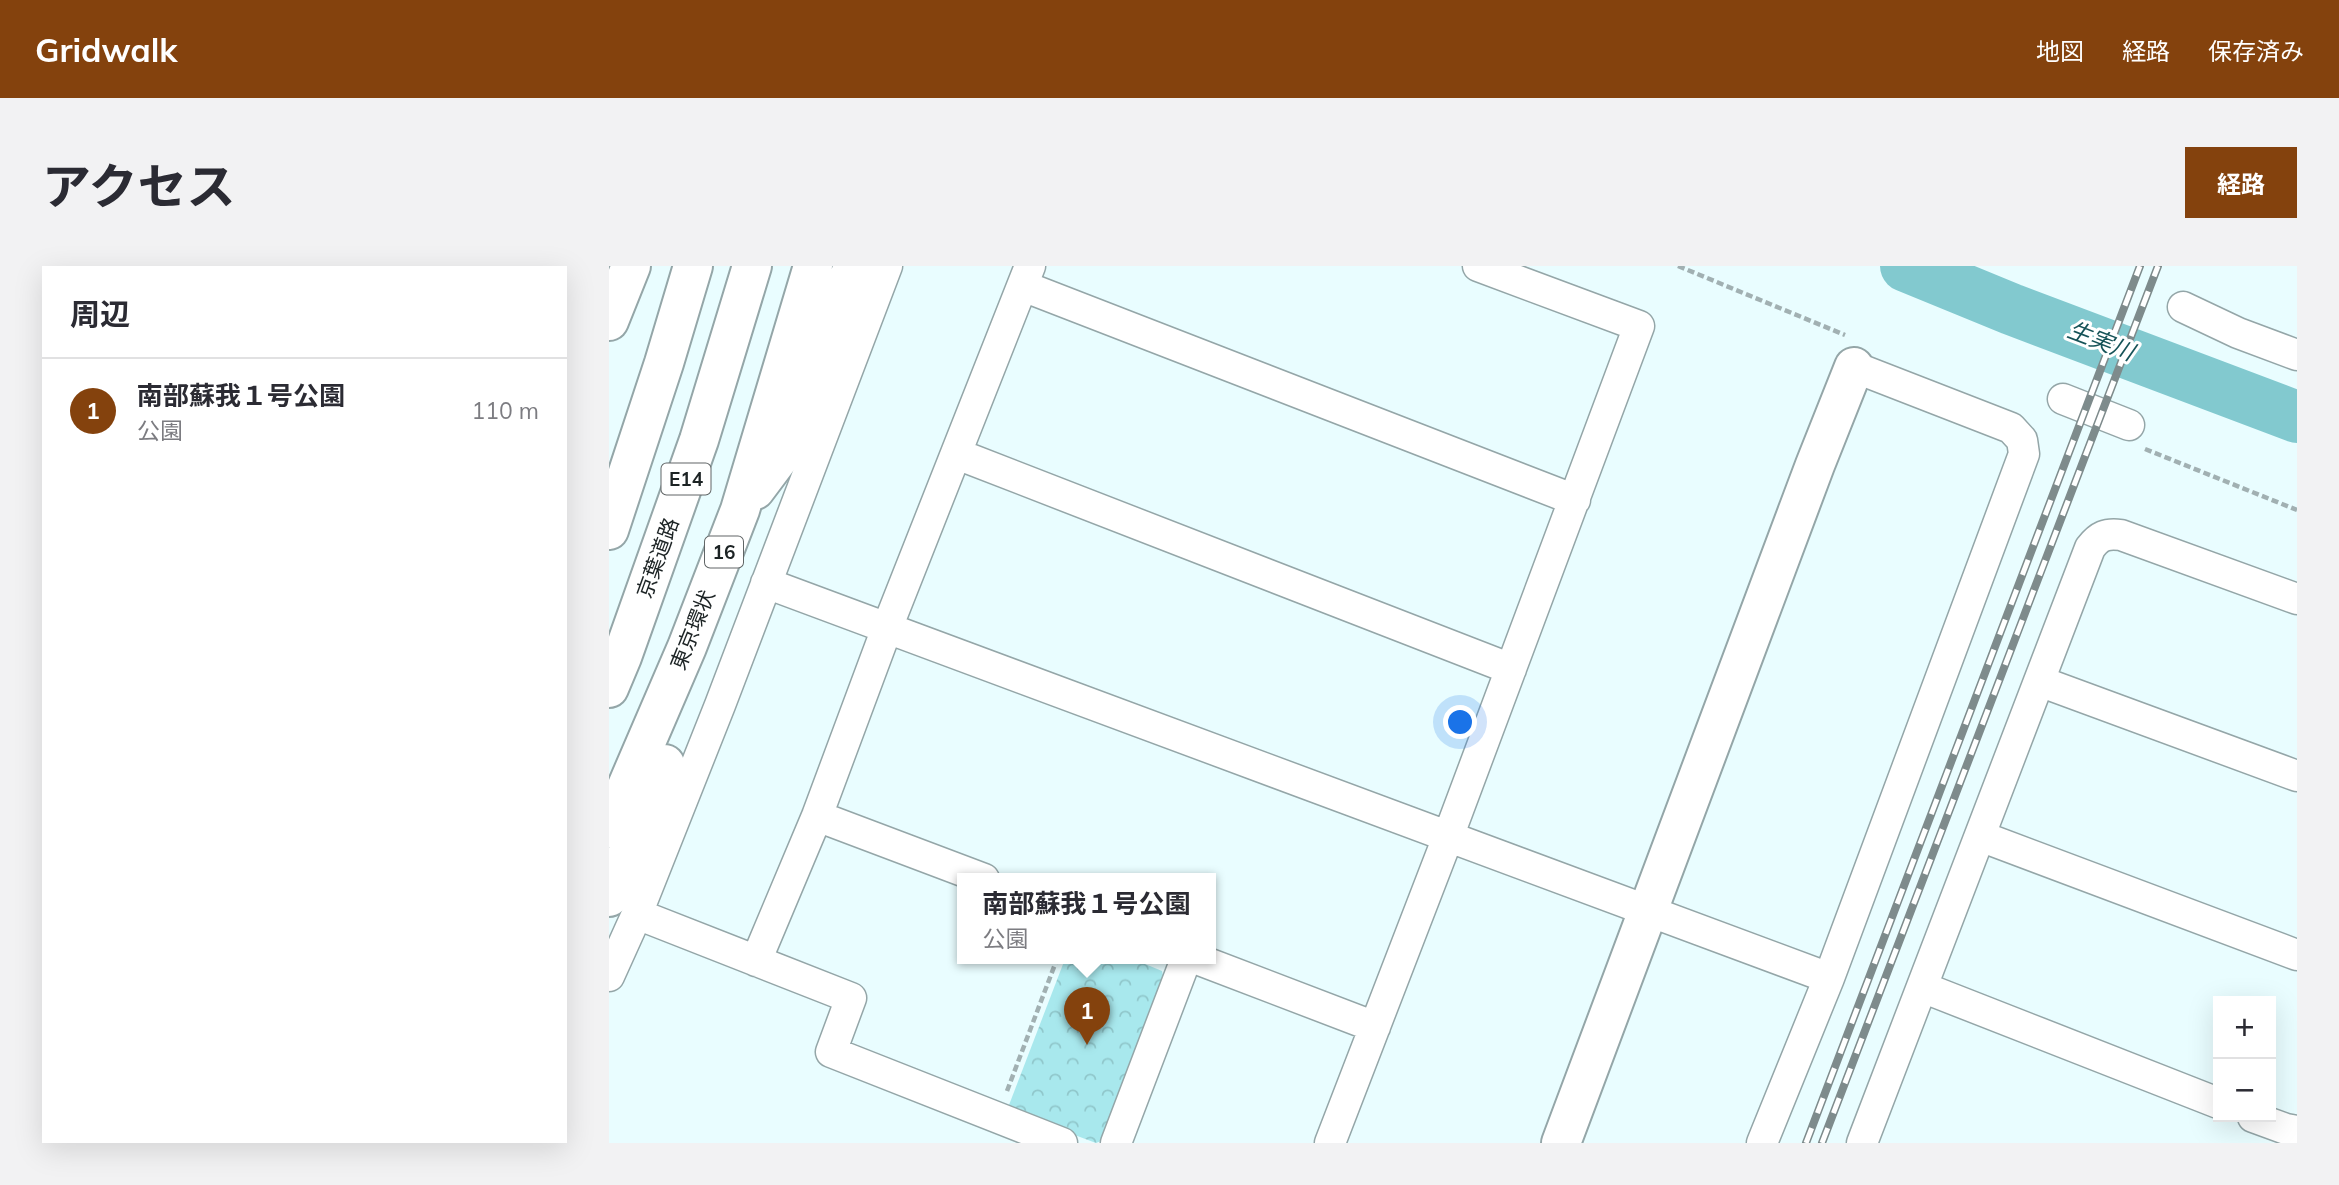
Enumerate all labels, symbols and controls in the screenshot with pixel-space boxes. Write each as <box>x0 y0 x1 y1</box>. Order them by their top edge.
text: Gridwalk <box>35 29 178 70</box>
text: 地図 <box>2036 36 2084 66</box>
text: 経路 <box>2122 36 2170 66</box>
text: 保存済み <box>2208 36 2304 66</box>
button: 経路 <box>2185 147 2297 218</box>
text: アクセス <box>42 155 236 216</box>
text: 周辺 <box>70 295 130 333</box>
water label: 生実川 <box>2064 315 2141 368</box>
text: 南部蘇我１号公園 <box>137 379 345 412</box>
text: 1 <box>86 396 100 425</box>
text: 110 m <box>471 396 539 425</box>
text: 公園 <box>137 416 183 445</box>
road number: E14 <box>661 463 711 494</box>
street label: 京葉道路 <box>630 514 684 602</box>
road number: 16 <box>705 536 743 568</box>
street label: 東京環状 <box>664 586 720 673</box>
your location <box>1443 705 1477 739</box>
popup <box>957 873 1216 964</box>
text: 南部蘇我１号公園 <box>982 887 1191 920</box>
text: 公園 <box>982 924 1028 953</box>
pin: 1 <box>1064 987 1110 1045</box>
map controls <box>2213 996 2276 1122</box>
button: + <box>2213 996 2276 1059</box>
button: − <box>2213 1059 2276 1122</box>

